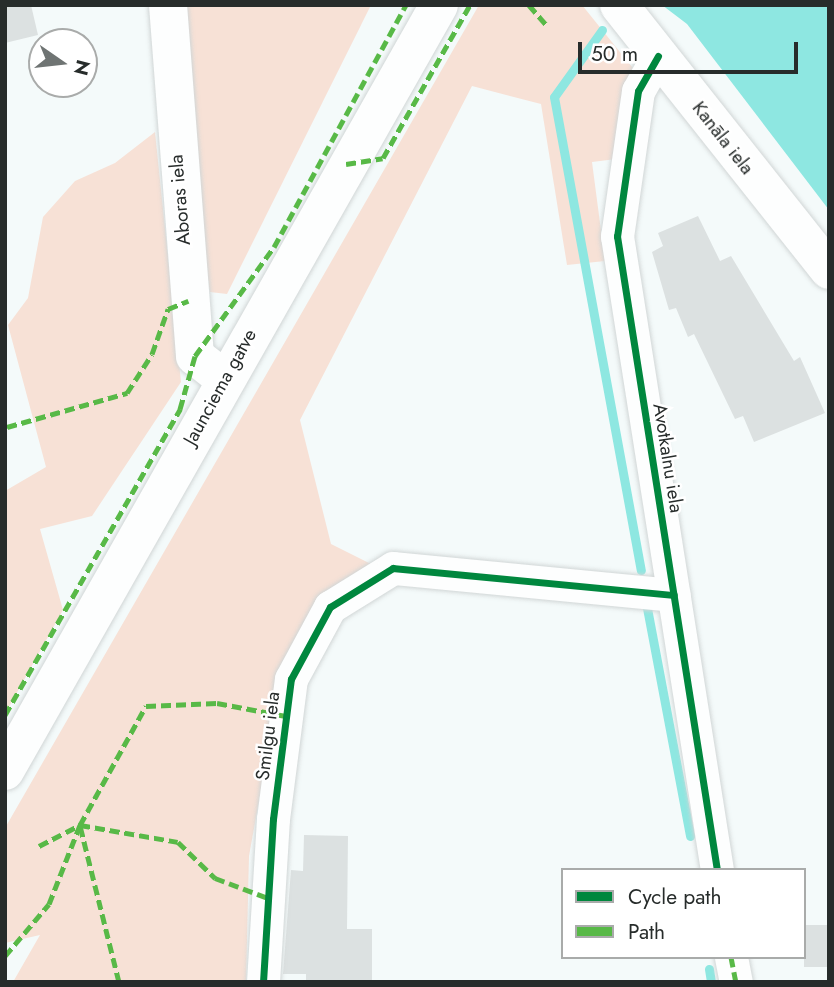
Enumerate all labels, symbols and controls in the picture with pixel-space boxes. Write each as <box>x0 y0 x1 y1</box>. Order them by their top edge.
north arrow <box>28 28 98 98</box>
scale bar <box>582 28 802 72</box>
text: 50 m <box>591 39 638 69</box>
text: N <box>67 57 97 78</box>
street label: Kanāla iela <box>687 97 759 179</box>
street label: Aboras iela <box>165 154 195 246</box>
street label: Jaunciema gatve <box>179 325 261 449</box>
street label: Avotkalnu iela <box>648 402 688 514</box>
street label: Smilgu iela <box>251 690 285 782</box>
legend <box>561 868 806 959</box>
text: Cycle path <box>628 882 721 912</box>
text: Path <box>628 917 665 947</box>

